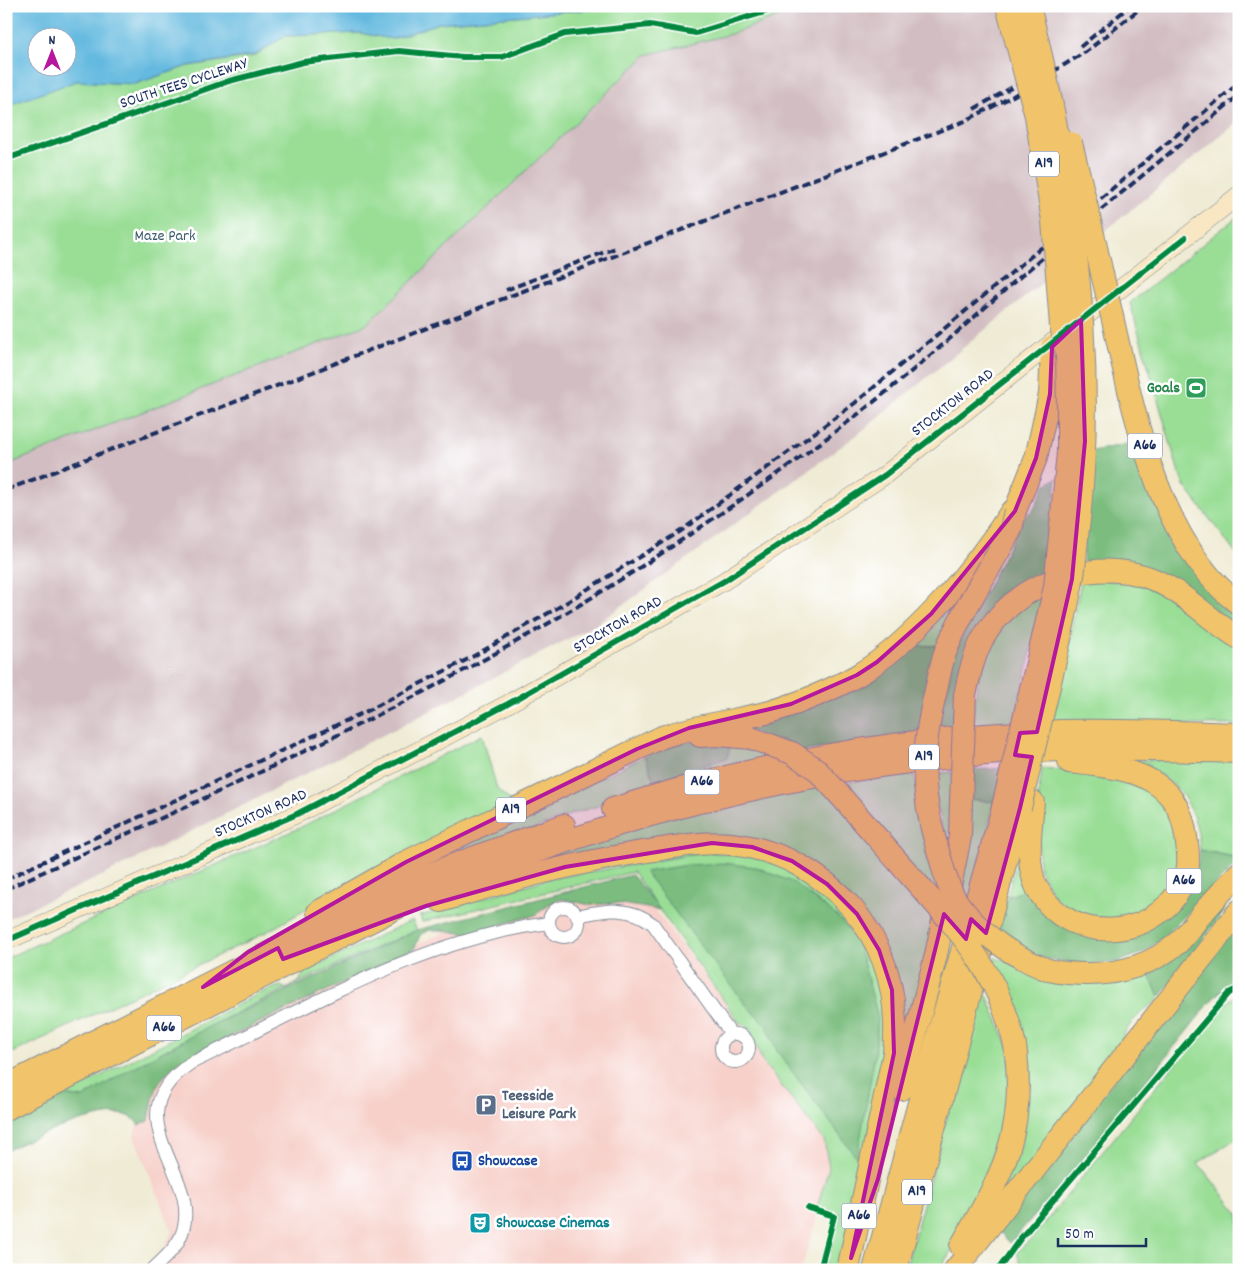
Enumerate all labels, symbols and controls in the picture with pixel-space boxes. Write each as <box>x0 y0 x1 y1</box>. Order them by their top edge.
north arrow <box>28 28 78 78</box>
text: N <box>49 31 56 51</box>
street label: SOUTH TEES CYCLEWAY <box>117 52 252 116</box>
road number: A19 <box>1029 152 1059 176</box>
park label: Maze Park <box>135 225 195 248</box>
street label: STOCKTON ROAD <box>907 363 999 443</box>
sports icon: Goals <box>1184 376 1208 400</box>
place label: Goals <box>1147 377 1180 400</box>
road number: A66 <box>1128 434 1162 458</box>
street label: STOCKTON ROAD <box>569 590 667 660</box>
road number: A19 <box>909 744 939 770</box>
road number: A66 <box>684 770 720 794</box>
street label: STOCKTON ROAD <box>211 783 311 845</box>
road number: A19 <box>496 798 526 822</box>
road number: A66 <box>1166 868 1202 894</box>
road number: A66 <box>146 1016 182 1040</box>
place label: Teesside Leisure Park <box>502 1085 576 1126</box>
parking icon: Teesside Leisure Park <box>474 1093 498 1117</box>
bus stop icon: Showcase <box>450 1149 474 1173</box>
place label: Showcase <box>478 1150 538 1173</box>
road number: A19 <box>902 1180 932 1204</box>
road number: A66 <box>842 1204 876 1228</box>
theatre icon: Showcase Cinemas <box>468 1211 492 1235</box>
place label: Showcase Cinemas <box>496 1212 610 1235</box>
scale bar <box>1058 1216 1145 1248</box>
text: 50 m <box>1065 1224 1094 1246</box>

